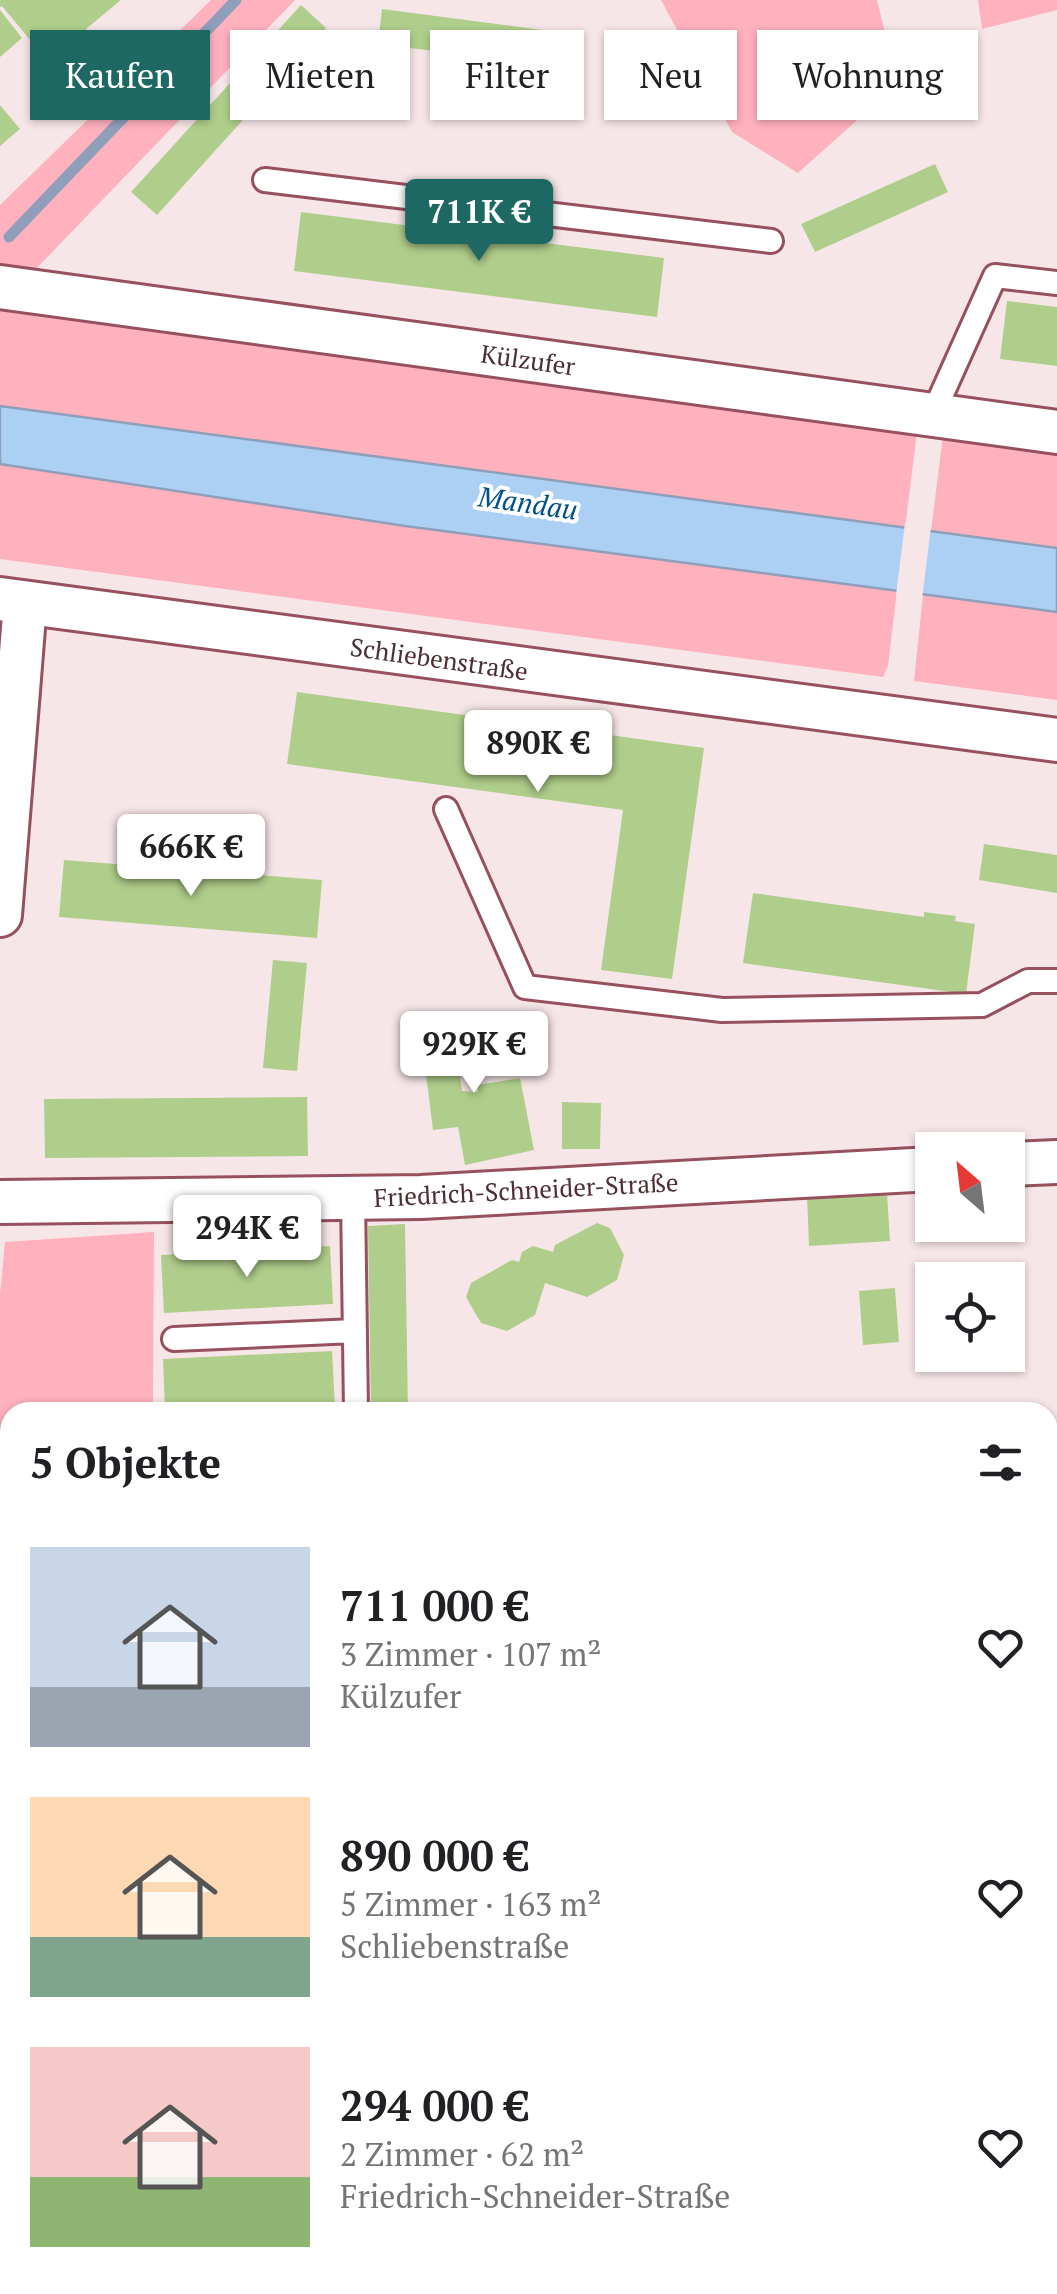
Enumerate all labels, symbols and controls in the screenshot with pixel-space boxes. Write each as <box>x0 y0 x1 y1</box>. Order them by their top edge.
chip: Kaufen <box>30 30 210 120</box>
chip: Mieten <box>230 30 410 120</box>
chip: Filter <box>430 30 584 120</box>
chip: Neu <box>604 30 737 120</box>
chip: Wohnung <box>757 30 978 120</box>
pin: 711K € <box>398 179 560 264</box>
text: 711K € <box>427 190 531 232</box>
street label: Külzufer <box>479 337 578 382</box>
water label: Mandau <box>475 477 580 528</box>
street label: Schliebenstraße <box>348 630 530 687</box>
pin: 890K € <box>457 710 619 795</box>
text: 890K € <box>486 721 590 763</box>
pin: 666K € <box>110 814 272 899</box>
text: 666K € <box>139 825 243 867</box>
pin: 929K € <box>393 1011 555 1096</box>
text: 929K € <box>422 1022 526 1064</box>
north arrow <box>915 1132 1025 1242</box>
map controls <box>915 1132 1025 1372</box>
street label: Friedrich-Schneider-Straße <box>373 1165 679 1214</box>
pin: 294K € <box>166 1195 328 1280</box>
text: 294K € <box>195 1206 299 1248</box>
button: locate <box>915 1262 1025 1372</box>
text: 5 Objekte <box>30 1434 221 1490</box>
icon: filters <box>973 1435 1028 1490</box>
text: 711 000 € <box>340 1577 529 1633</box>
icon: home <box>110 1587 230 1707</box>
icon: heart <box>973 1620 1028 1675</box>
text: 3 Zimmer · 107 m² <box>340 1633 601 1675</box>
text: Külzufer <box>340 1675 461 1717</box>
text: 890 000 € <box>340 1827 529 1883</box>
icon: home <box>110 1837 230 1957</box>
icon: heart <box>973 1870 1028 1925</box>
text: 5 Zimmer · 163 m² <box>340 1883 601 1925</box>
text: Schliebenstraße <box>340 1925 569 1967</box>
text: 294 000 € <box>340 2077 529 2133</box>
icon: home <box>110 2087 230 2207</box>
icon: heart <box>973 2120 1028 2175</box>
text: 2 Zimmer · 62 m² <box>340 2133 584 2175</box>
text: Friedrich-Schneider-Straße <box>340 2175 730 2217</box>

